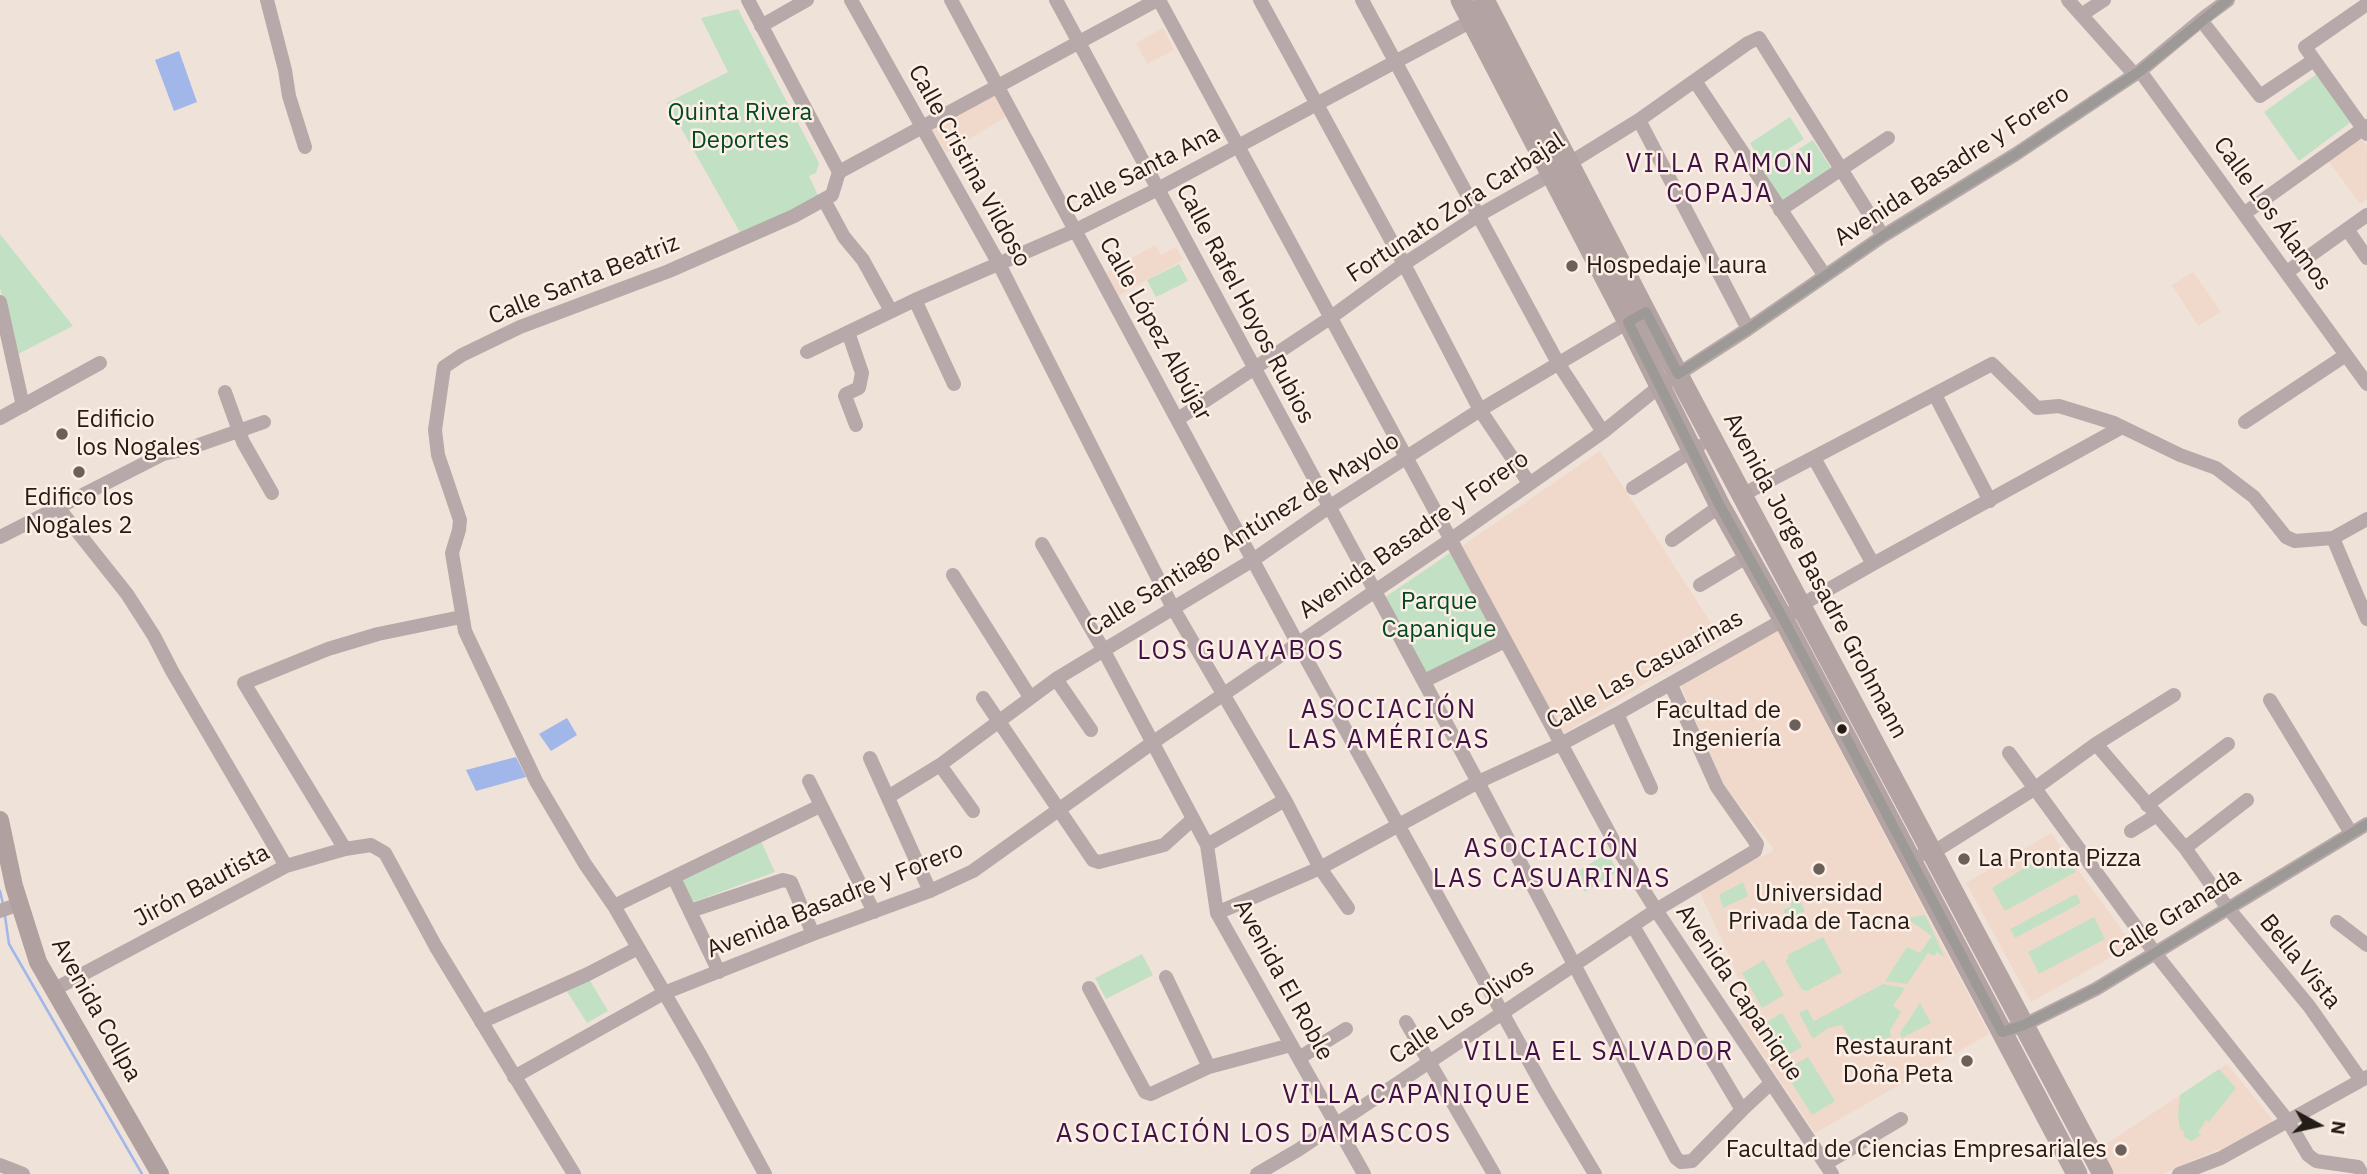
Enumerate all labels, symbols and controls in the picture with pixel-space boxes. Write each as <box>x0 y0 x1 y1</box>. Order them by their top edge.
street label: Calle Cristina Vildoso <box>901 60 1037 272</box>
street label: Avenida Basadre y Forero <box>1829 79 2075 253</box>
park label: Quinta Rivera Deportes <box>668 99 812 155</box>
street label: Calle Santa Ana <box>1061 119 1225 221</box>
street label: Fortunato Zora Carbajal <box>1342 127 1570 289</box>
street label: Calle Los Álamos <box>2207 132 2337 296</box>
district label: VILLA RAMON COPAJA <box>1627 148 1813 210</box>
street label: Calle Rafel Hoyos Rubios <box>1170 179 1320 429</box>
street label: Calle Santa Beatriz <box>485 229 683 331</box>
street label: Calle López Albújar <box>1093 232 1217 426</box>
place label: Hospedaje Laura <box>1586 252 1767 280</box>
marker: Hospedaje Laura <box>1564 258 1580 274</box>
place label: Edificio los Nogales <box>76 406 201 462</box>
street label: Avenida Jorge Basadre Grohmann <box>1717 408 1913 744</box>
marker: Edificio los Nogales <box>54 426 70 442</box>
street label: Calle Santiago Antúnez de Mayolo <box>1081 426 1405 644</box>
street label: Avenida Basadre y Forero <box>1293 445 1535 625</box>
marker: Edifico los Nogales 2 <box>71 464 87 480</box>
place label: Edifico los Nogales 2 <box>24 484 134 540</box>
park label: Parque Capanique <box>1382 588 1496 644</box>
street label: Calle Las Casuarinas <box>1542 604 1748 736</box>
district label: LOS GUAYABOS <box>1139 635 1343 667</box>
district label: ASOCIACIÓN LAS AMÉRICAS <box>1289 694 1489 756</box>
place label: Facultad de Ingeniería <box>1656 697 1781 753</box>
marker: Facultad de Ingeniería <box>1787 717 1803 733</box>
unlabelled marker <box>1835 722 1849 736</box>
district label: ASOCIACIÓN LAS CASUARINAS <box>1435 833 1669 894</box>
street label: Avenida Basadre y Forero <box>703 835 967 965</box>
street label: Jirón Bautista <box>129 838 275 934</box>
place label: La Pronta Pizza <box>1978 845 2141 873</box>
marker: La Pronta Pizza <box>1956 851 1972 867</box>
marker: Universidad Privada de Tacna <box>1811 861 1827 877</box>
street label: Calle Granada <box>2103 862 2247 966</box>
place label: Universidad Privada de Tacna <box>1728 880 1910 936</box>
street label: Avenida El Roble <box>1227 894 1339 1066</box>
street label: Avenida Capanique <box>1669 899 1809 1087</box>
street label: Bella Vista <box>2253 909 2347 1015</box>
street label: Avenida Collpa <box>45 933 147 1087</box>
street label: Calle Los Olivos <box>1384 953 1540 1071</box>
place label: Restaurant Doña Peta <box>1835 1033 1953 1089</box>
district label: VILLA EL SALVADOR <box>1466 1036 1732 1068</box>
marker: Restaurant Doña Peta <box>1959 1053 1975 1069</box>
district label: VILLA CAPANIQUE <box>1284 1079 1530 1111</box>
north arrow <box>2283 1090 2353 1160</box>
district label: ASOCIACIÓN LOS DAMASCOS <box>1059 1118 1449 1150</box>
text: N <box>2326 1119 2352 1136</box>
place label: Facultad de Ciencias Empresariales <box>1726 1136 2107 1164</box>
marker: Facultad de Ciencias Empresariales <box>2113 1142 2129 1158</box>

